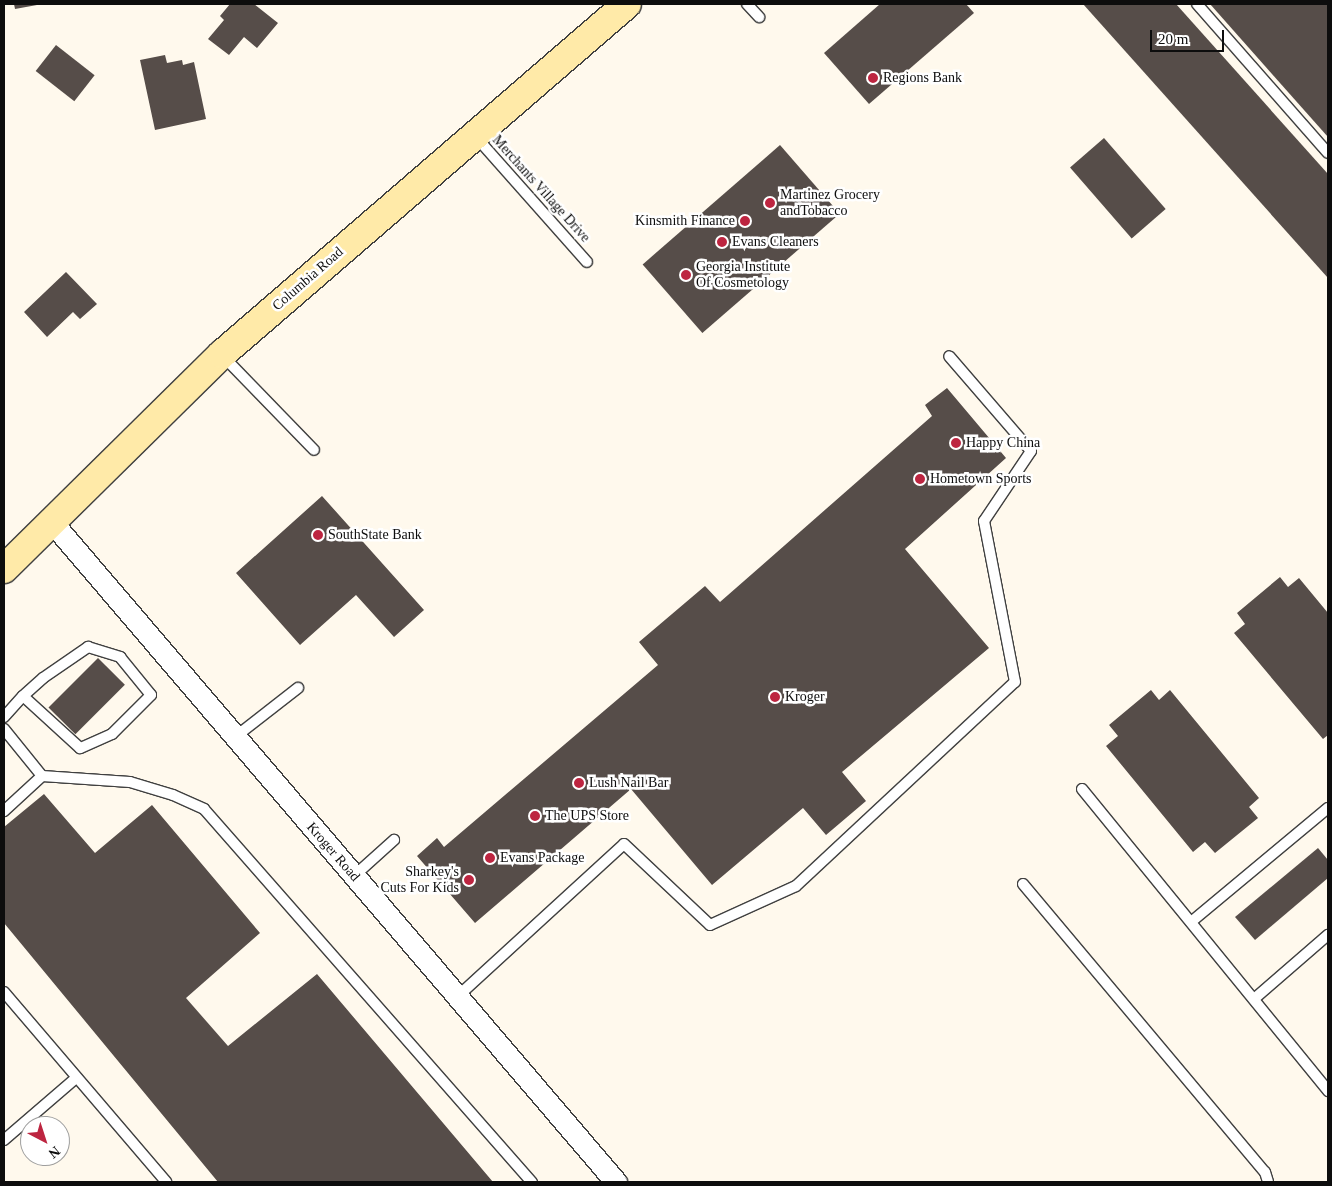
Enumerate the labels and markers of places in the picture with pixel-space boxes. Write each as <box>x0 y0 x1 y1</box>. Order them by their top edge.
place label: Regions Bank <box>883 70 962 86</box>
marker: Regions Bank <box>867 72 879 84</box>
place label: Martinez Grocery andTobacco <box>780 187 880 220</box>
marker: Martinez Grocery andTobacco <box>764 197 776 209</box>
place label: Kinsmith Finance <box>635 213 735 229</box>
marker: Kinsmith Finance <box>739 215 751 227</box>
place label: Evans Cleaners <box>732 234 819 250</box>
marker: Evans Cleaners <box>716 236 728 248</box>
place label: Georgia Institute Of Cosmetology <box>696 259 790 292</box>
marker: Georgia Institute Of Cosmetology <box>680 269 692 281</box>
place label: Happy China <box>966 435 1040 451</box>
marker: Happy China <box>950 437 962 449</box>
place label: Hometown Sports <box>930 471 1032 487</box>
marker: Hometown Sports <box>914 473 926 485</box>
place label: SouthState Bank <box>328 527 422 543</box>
marker: SouthState Bank <box>312 529 324 541</box>
place label: Kroger <box>785 689 825 705</box>
marker: Kroger <box>769 691 781 703</box>
place label: Lush Nail Bar <box>589 775 668 791</box>
marker: Lush Nail Bar <box>573 777 585 789</box>
place label: The UPS Store <box>545 808 629 824</box>
marker: The UPS Store <box>529 810 541 822</box>
place label: Evans Package <box>500 850 584 866</box>
marker: Evans Package <box>484 852 496 864</box>
place label: Sharkey's Cuts For Kids <box>380 864 459 896</box>
marker: Sharkey's Cuts For Kids <box>463 874 475 886</box>

